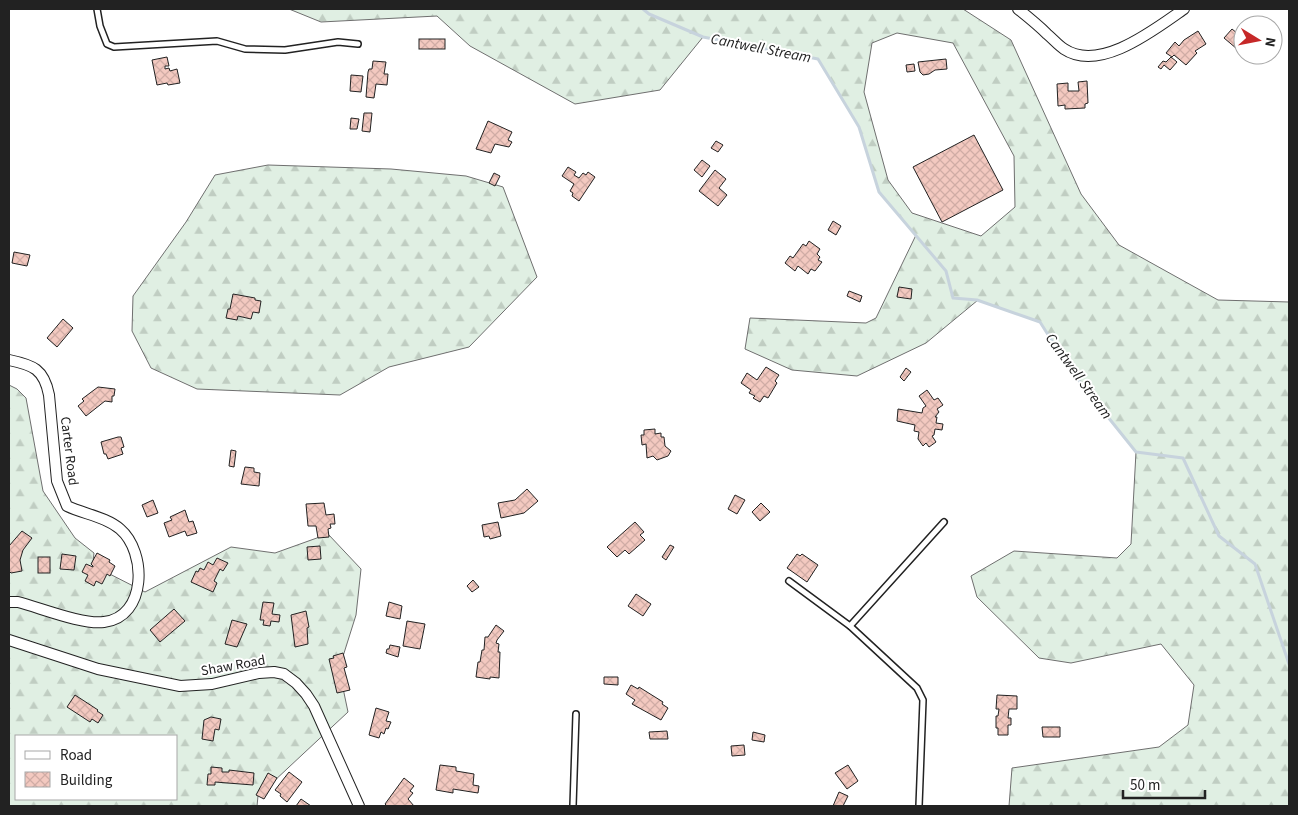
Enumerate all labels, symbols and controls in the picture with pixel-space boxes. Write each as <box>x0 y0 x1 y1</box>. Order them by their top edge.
north arrow <box>1233 15 1283 65</box>
water label: Cantwell Stream <box>709 28 813 69</box>
text: N <box>1259 36 1280 48</box>
water label: Cantwell Stream <box>1040 329 1117 424</box>
street label: Carter Road <box>55 416 83 487</box>
street label: Shaw Road <box>199 650 267 681</box>
legend <box>15 735 178 800</box>
text: Road <box>60 745 92 766</box>
scale bar <box>1123 768 1206 800</box>
text: Building <box>60 770 113 791</box>
text: 50 m <box>1130 775 1160 796</box>

